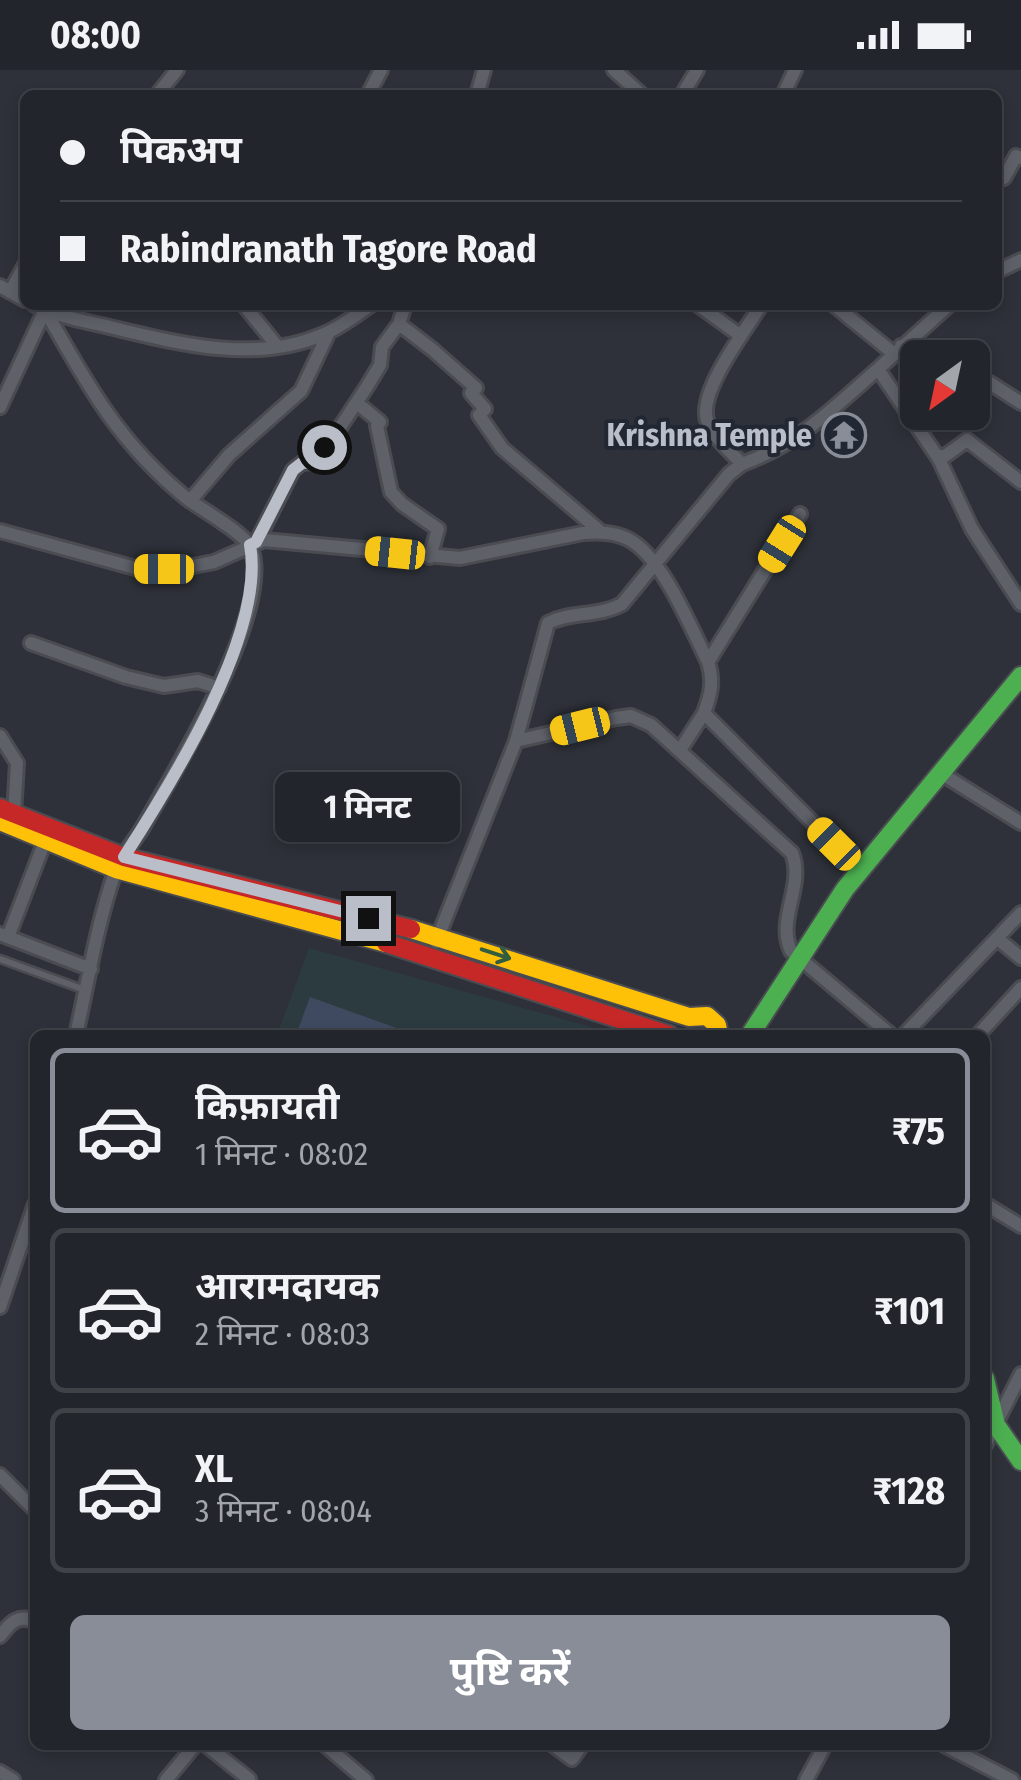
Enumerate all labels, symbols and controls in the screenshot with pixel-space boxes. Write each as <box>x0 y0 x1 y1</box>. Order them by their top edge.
text: 08:00 <box>50 12 141 58</box>
text: पिकअप <box>120 127 242 173</box>
text: Rabindranath Tagore Road <box>120 226 537 272</box>
north arrow <box>900 340 990 430</box>
map controls <box>900 340 990 430</box>
temple icon: Krishna Temple <box>821 412 867 458</box>
place label: Krishna Temple <box>607 416 812 454</box>
route start <box>302 425 347 470</box>
car <box>753 511 811 577</box>
car <box>364 535 426 571</box>
car <box>134 554 194 584</box>
car <box>547 704 613 748</box>
callout: 1 मिनट <box>276 773 460 843</box>
text: 1 मिनट <box>324 788 411 826</box>
car <box>802 812 866 876</box>
route end <box>346 896 391 941</box>
one-way arrow <box>479 947 511 965</box>
text: किफ़ायती <box>195 1083 339 1129</box>
icon: car <box>75 1086 165 1176</box>
text: ₹75 <box>892 1108 945 1154</box>
text: 1 मिनट · 08:02 <box>195 1135 368 1173</box>
text: आरामदायक <box>195 1263 379 1309</box>
icon: car <box>75 1266 165 1356</box>
text: ₹101 <box>874 1288 945 1334</box>
text: 2 मिनट · 08:03 <box>195 1315 370 1353</box>
icon: car <box>75 1446 165 1536</box>
text: XL <box>195 1446 233 1492</box>
text: ₹128 <box>873 1468 945 1514</box>
text: 3 मिनट · 08:04 <box>195 1492 372 1530</box>
button: पुष्टि करें <box>70 1615 950 1730</box>

